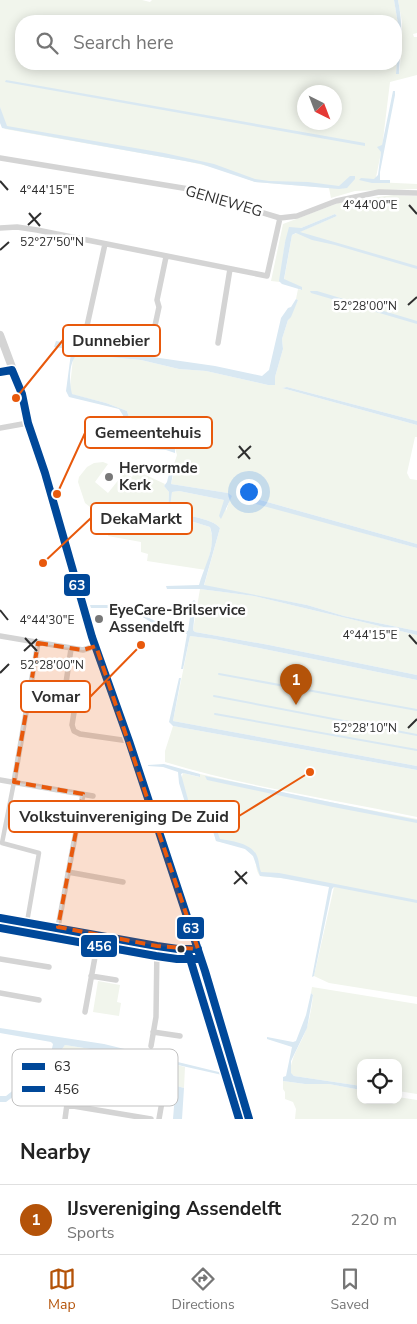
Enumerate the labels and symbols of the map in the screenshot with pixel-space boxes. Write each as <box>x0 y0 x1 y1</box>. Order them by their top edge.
north arrow <box>297 85 342 130</box>
street label: GENIEWEG <box>183 180 265 222</box>
text: 4°44'15"E <box>20 182 74 198</box>
text: 4°44'00"E <box>343 197 397 213</box>
text: 52°27'50"N <box>20 234 84 250</box>
text: 52°28'00"N <box>333 298 397 314</box>
callout: Dunnebier <box>63 325 160 356</box>
text: Dunnebier <box>72 330 150 352</box>
callout: Gemeentehuis <box>85 417 212 448</box>
text: Gemeentehuis <box>95 422 201 444</box>
place label: Hervormde Kerk <box>119 458 198 495</box>
marker: Hervormde Kerk <box>103 471 115 483</box>
your location <box>236 479 262 505</box>
callout: DekaMarkt <box>91 503 192 534</box>
text: DekaMarkt <box>100 508 183 530</box>
line badge: 63 <box>63 573 91 597</box>
text: 63 <box>69 576 85 595</box>
place label: EyeCare-Brilservice Assendelft <box>109 600 246 637</box>
text: 4°44'30"E <box>20 612 74 628</box>
marker: EyeCare-Brilservice Assendelft <box>93 613 105 625</box>
text: 4°44'15"E <box>343 627 397 643</box>
text: 52°28'00"N <box>20 657 84 673</box>
pin: 1 <box>280 664 312 705</box>
callout: Vomar <box>21 681 90 712</box>
text: Vomar <box>31 686 81 708</box>
text: 52°28'10"N <box>333 720 397 736</box>
callout: Volkstuinvereniging De Zuid <box>9 801 239 832</box>
text: Volkstuinvereniging De Zuid <box>18 806 229 828</box>
line badge: 63 <box>176 916 205 940</box>
text: 63 <box>183 919 199 938</box>
line badge: 456 <box>80 934 118 958</box>
text: 456 <box>86 937 112 956</box>
unlabelled marker <box>176 944 186 954</box>
legend <box>12 1049 178 1106</box>
text: 63 <box>54 1057 71 1076</box>
text: 456 <box>54 1080 79 1099</box>

